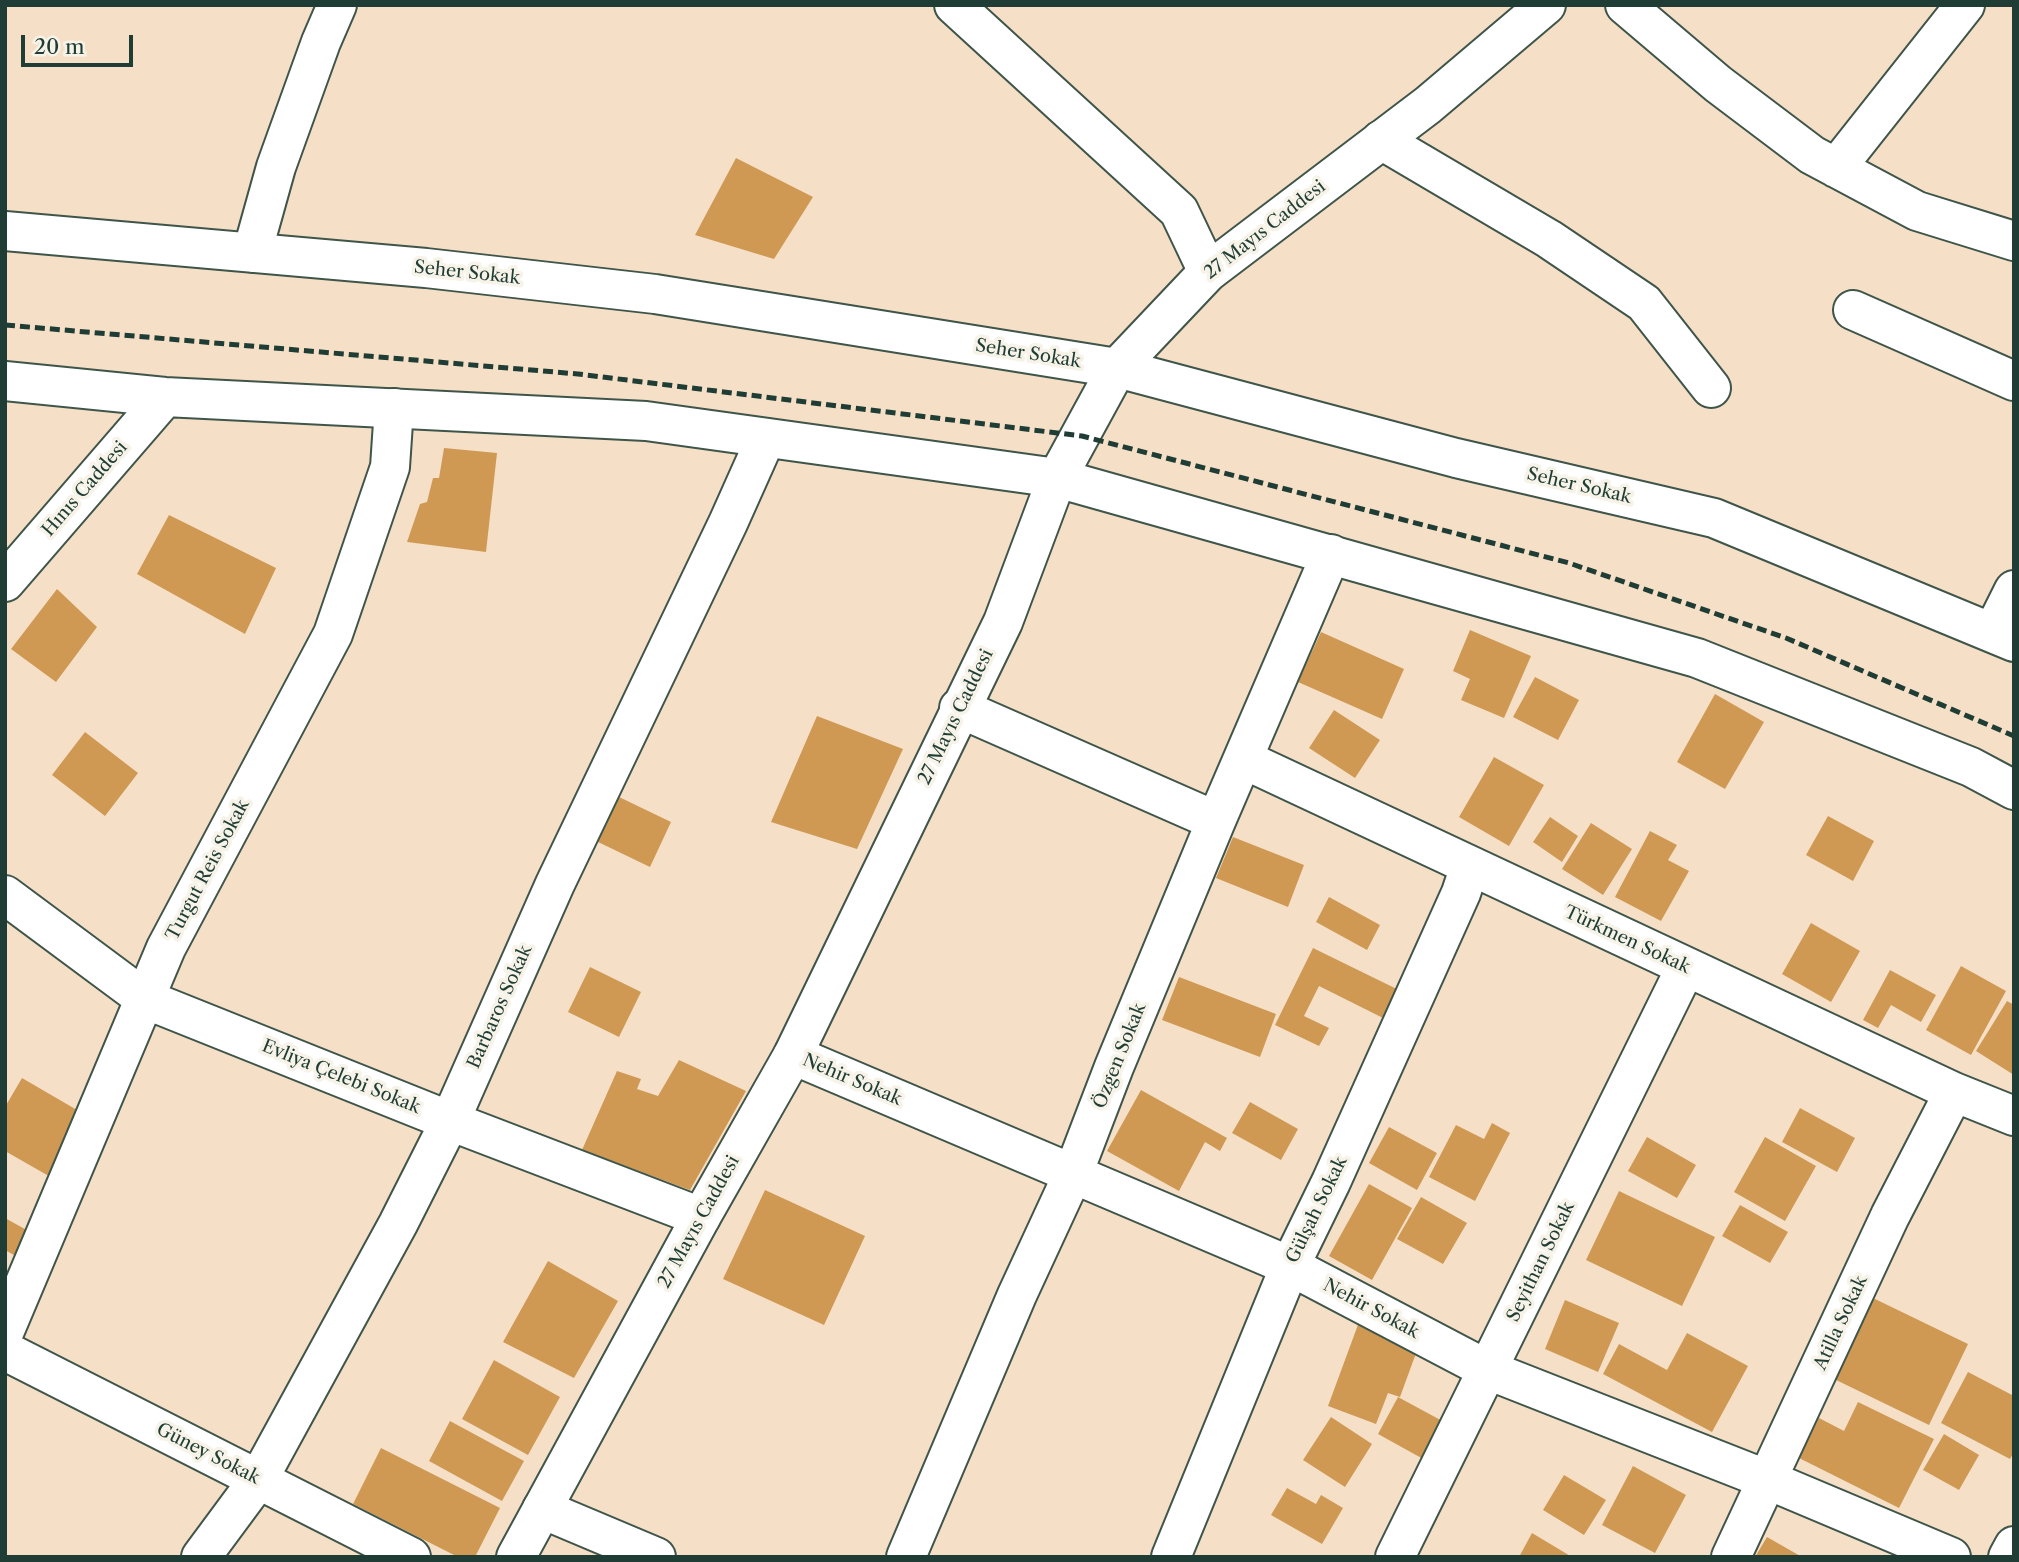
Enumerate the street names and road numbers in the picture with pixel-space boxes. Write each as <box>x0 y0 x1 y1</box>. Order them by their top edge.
street label: 27 Mayıs Caddesi <box>1200 176 1330 284</box>
street label: Seher Sokak <box>413 257 521 289</box>
street label: Seher Sokak <box>974 335 1082 373</box>
street label: Hınıs Caddesi <box>38 437 132 541</box>
street label: Seher Sokak <box>1525 464 1633 508</box>
street label: 27 Mayıs Caddesi <box>914 646 998 788</box>
street label: Turgut Reis Sokak <box>162 796 254 944</box>
street label: Türkmen Sokak <box>1561 901 1693 979</box>
street label: Barbaros Sokak <box>463 942 537 1072</box>
street label: Özgen Sokak <box>1089 1000 1151 1112</box>
street label: Evliya Çelebi Sokak <box>259 1035 423 1119</box>
street label: Nehir Sokak <box>799 1049 905 1111</box>
street label: 27 Mayıs Caddesi <box>654 1152 744 1292</box>
street label: Gülşah Sokak <box>1282 1153 1352 1267</box>
street label: Seyithan Sokak <box>1503 1198 1579 1326</box>
street label: Atilla Sokak <box>1810 1272 1872 1374</box>
street label: Nehir Sokak <box>1319 1275 1423 1343</box>
street label: Güney Sokak <box>153 1419 263 1489</box>

